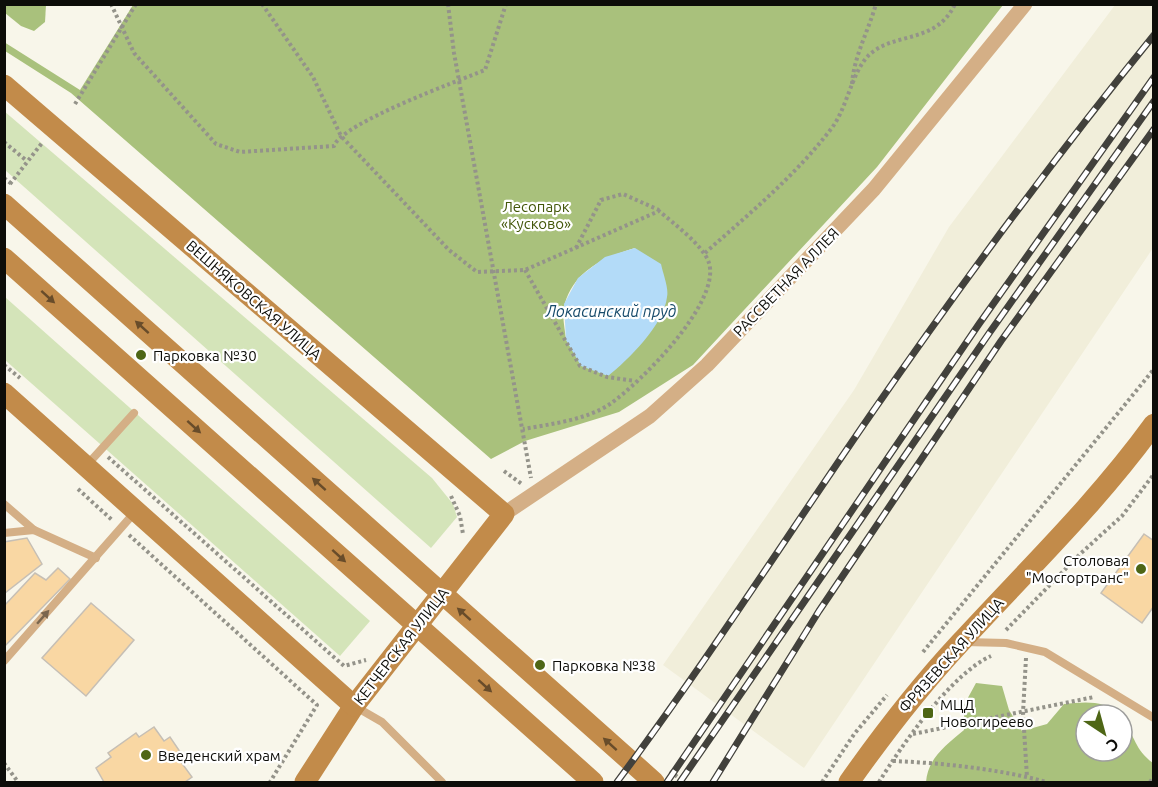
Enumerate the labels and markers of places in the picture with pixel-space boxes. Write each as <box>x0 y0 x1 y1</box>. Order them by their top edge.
place label: Парковка №30 <box>153 347 257 364</box>
marker: Парковка №30 <box>134 348 148 362</box>
place label: Столовая "Мосгортранс" <box>1026 552 1129 586</box>
marker: Столовая "Мосгортранс" <box>1134 562 1148 576</box>
place label: Парковка №38 <box>552 657 656 674</box>
marker: Парковка №38 <box>533 658 547 672</box>
place label: МЦД Новогиреево <box>940 696 1034 730</box>
marker: МЦД Новогиреево <box>921 706 935 720</box>
place label: Введенский храм <box>158 747 281 764</box>
marker: Введенский храм <box>139 748 153 762</box>

